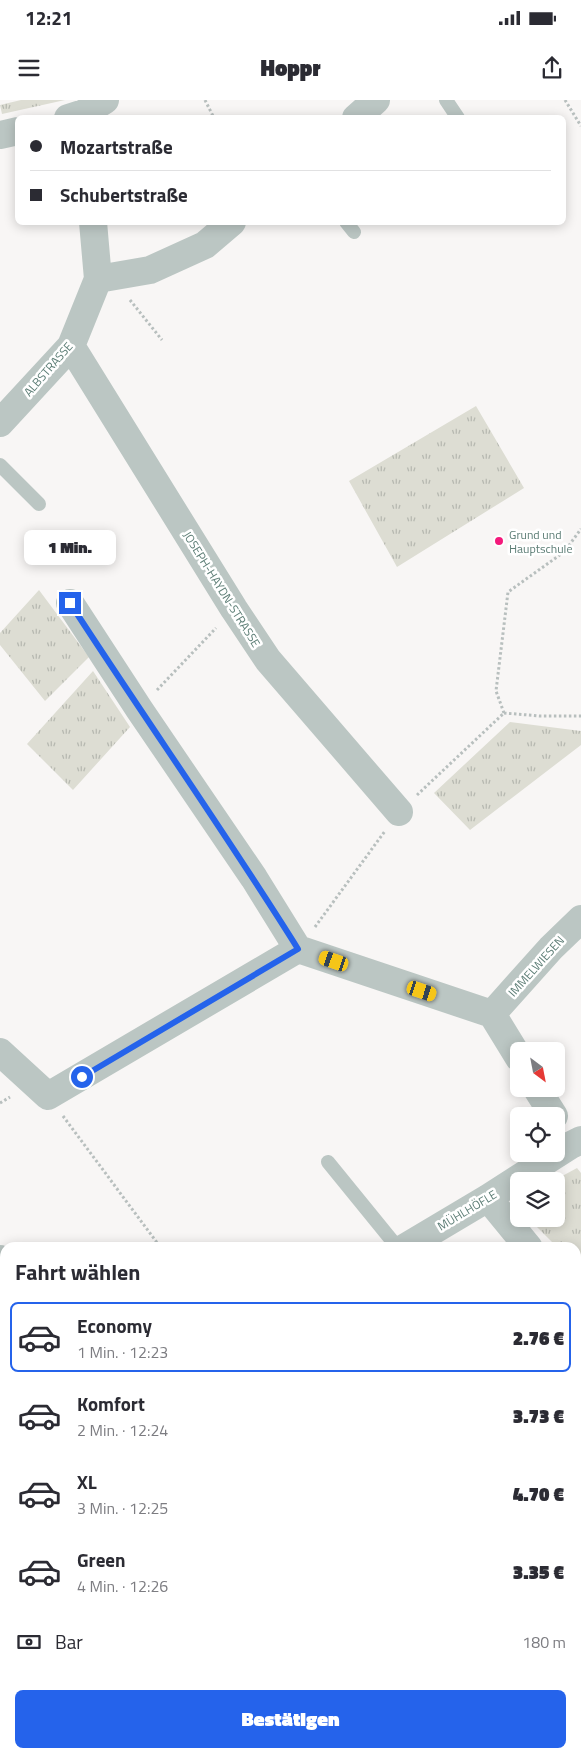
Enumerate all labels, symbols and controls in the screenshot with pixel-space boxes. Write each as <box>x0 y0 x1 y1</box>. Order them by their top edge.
text: 12:21 <box>25 3 72 32</box>
text: Hoppr <box>261 51 321 85</box>
icon: menu <box>15 54 43 82</box>
icon: share <box>538 54 566 82</box>
text: Mozartstraße <box>60 132 173 161</box>
text: Schubertstraße <box>60 180 188 209</box>
street label: ALBSTRASSE <box>19 337 77 401</box>
place label: Grund und Hauptschule <box>509 525 572 558</box>
street label: JOSEPH-HAYDN-STRASSE <box>179 527 266 651</box>
callout: 1 Min. <box>24 530 116 566</box>
text: 1 Min. <box>48 535 92 559</box>
marker: Grund und Hauptschule <box>493 535 505 547</box>
route end <box>59 592 81 614</box>
street label: IMMELWIESEN <box>503 931 569 1001</box>
car <box>317 949 350 973</box>
car <box>405 979 438 1003</box>
north arrow <box>510 1042 565 1098</box>
map controls <box>510 1042 565 1227</box>
route start <box>71 1066 93 1088</box>
button: locate <box>510 1107 565 1162</box>
button: layers <box>510 1172 565 1227</box>
street label: MÜHLHÖFLE <box>434 1185 501 1235</box>
text: Fahrt wählen <box>15 1255 140 1289</box>
text: Economy <box>77 1311 152 1340</box>
icon: car <box>17 1315 62 1360</box>
text: 2.76 € <box>513 1323 564 1352</box>
text: 1 Min. · 12:23 <box>77 1340 168 1364</box>
text: Komfort <box>77 1389 145 1418</box>
icon: car <box>17 1393 62 1438</box>
text: 3.73 € <box>513 1401 564 1430</box>
text: 2 Min. · 12:24 <box>77 1418 168 1442</box>
text: XL <box>77 1467 97 1496</box>
icon: car <box>17 1471 62 1516</box>
text: 4.70 € <box>513 1479 564 1508</box>
text: 3 Min. · 12:25 <box>77 1496 168 1520</box>
text: Green <box>77 1545 126 1574</box>
icon: car <box>17 1549 62 1594</box>
text: 3.35 € <box>513 1557 564 1586</box>
text: 4 Min. · 12:26 <box>77 1574 168 1598</box>
text: Bar <box>55 1627 83 1656</box>
icon: cash <box>15 1628 43 1656</box>
text: 180 m <box>522 1630 566 1654</box>
button: Bestätigen <box>15 1690 566 1748</box>

